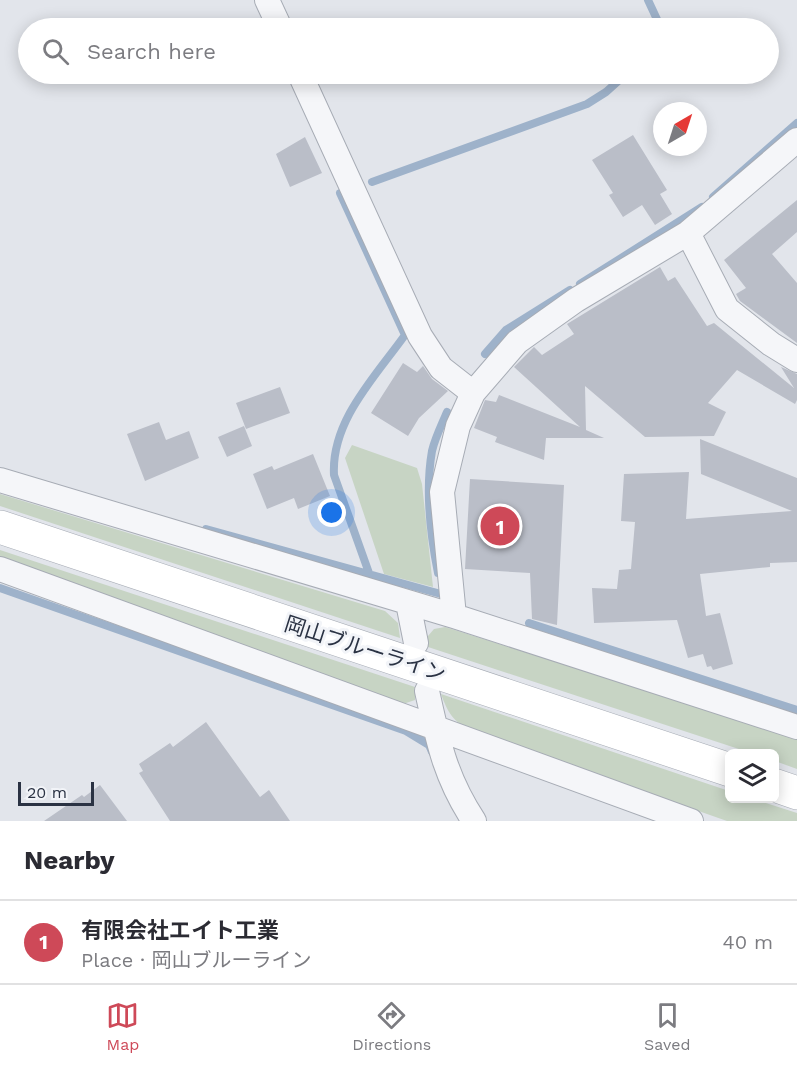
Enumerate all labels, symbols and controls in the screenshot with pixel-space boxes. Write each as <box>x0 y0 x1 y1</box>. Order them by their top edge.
search box <box>18 18 779 84</box>
icon: search <box>39 35 72 68</box>
text: Search here <box>87 39 216 64</box>
north arrow <box>653 102 707 156</box>
your location <box>317 498 346 527</box>
pin: 1 <box>480 504 520 548</box>
street label: 岡山ブルーライン <box>281 611 449 686</box>
map controls <box>725 749 779 803</box>
button: layers <box>725 749 779 803</box>
scale bar <box>18 779 94 806</box>
text: 20 m <box>27 783 67 802</box>
text: Nearby <box>24 845 115 875</box>
text: 有限会社エイト工業 <box>81 918 279 943</box>
text: 1 <box>39 930 48 954</box>
text: 40 m <box>722 930 773 954</box>
text: Place · 岡山ブルーライン <box>81 948 312 972</box>
tab: Map <box>106 999 139 1054</box>
tab: Directions <box>352 999 431 1054</box>
tab: Saved <box>644 999 691 1054</box>

